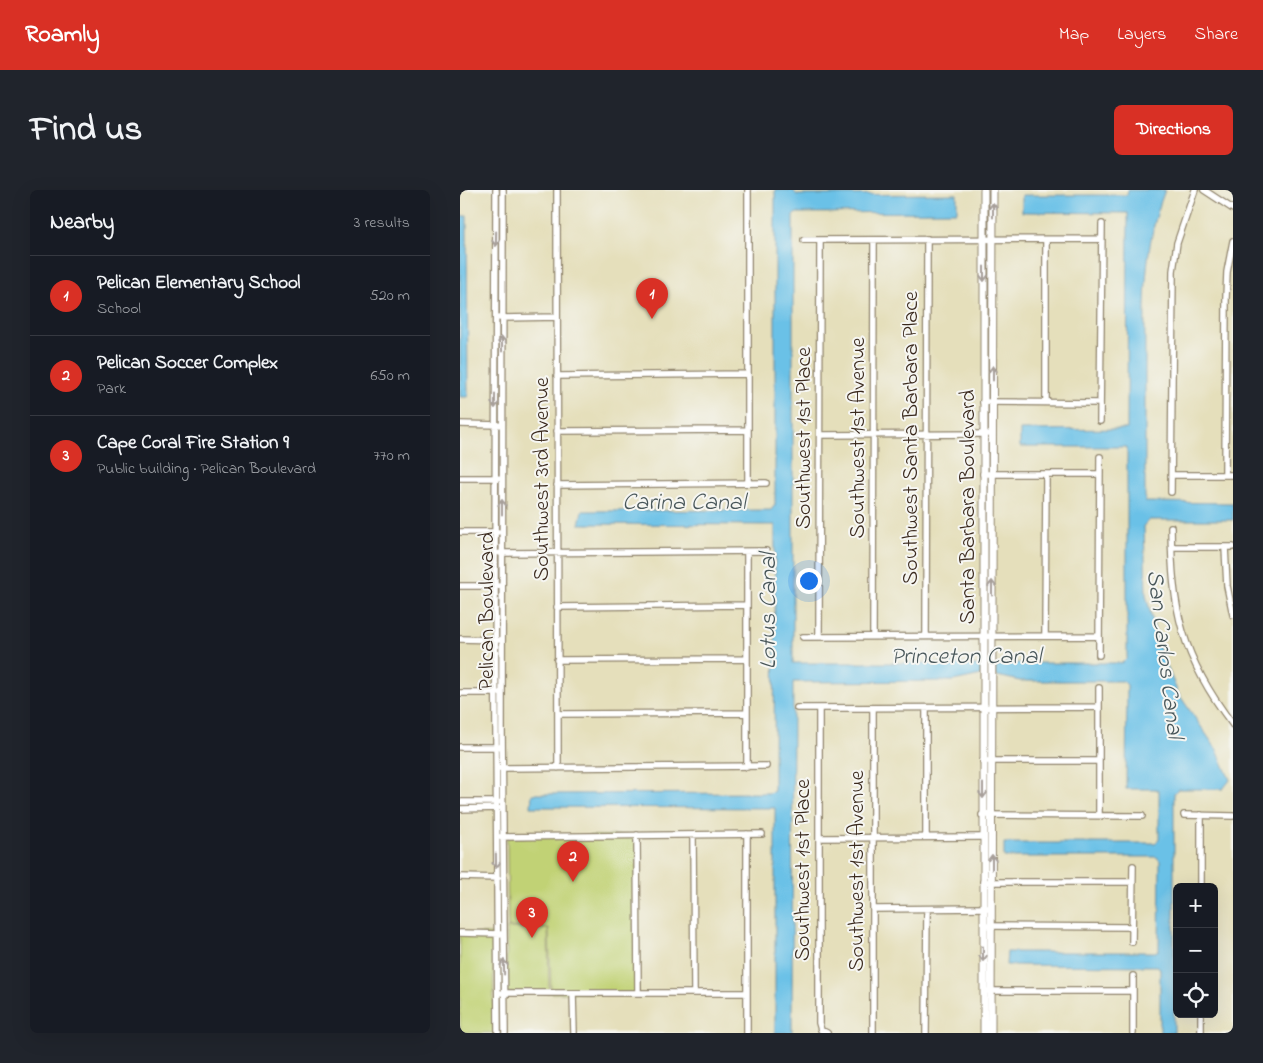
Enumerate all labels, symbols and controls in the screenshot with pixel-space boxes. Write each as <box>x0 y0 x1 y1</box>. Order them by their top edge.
text: Roamly <box>25 18 100 53</box>
text: Map <box>1059 22 1089 48</box>
text: Layers <box>1117 22 1167 48</box>
text: Share <box>1195 22 1238 48</box>
text: Find us <box>30 105 142 156</box>
button: Directions <box>1114 105 1233 155</box>
one-way arrow <box>988 202 998 218</box>
text: Nearby <box>50 208 114 238</box>
text: 3 results <box>354 211 410 235</box>
one-way arrow <box>491 230 501 246</box>
one-way arrow <box>979 265 989 281</box>
text: Pelican Elementary School <box>97 270 301 297</box>
pin: 1 <box>636 278 668 319</box>
text: 1 <box>63 284 69 308</box>
text: 520 m <box>370 284 410 308</box>
street label: Southwest Santa Barbara Place <box>896 291 928 585</box>
text: School <box>97 297 141 321</box>
one-way arrow <box>497 337 507 353</box>
street label: Southwest 1st Avenue <box>843 337 875 539</box>
street label: Southwest 1st Place <box>789 347 821 529</box>
text: Pelican Soccer Complex <box>97 350 278 377</box>
text: 2 <box>62 364 70 388</box>
text: 650 m <box>370 364 410 388</box>
one-way arrow <box>988 365 998 381</box>
text: Park <box>97 377 126 401</box>
street label: Southwest 3rd Avenue <box>527 377 559 581</box>
street label: Santa Barbara Boulevard <box>953 390 985 624</box>
one-way arrow <box>490 392 500 409</box>
text: Cape Coral Fire Station 9 <box>97 430 289 457</box>
text: 3 <box>63 444 69 468</box>
text: 770 m <box>373 444 410 468</box>
text: Public building · Pelican Boulevard <box>97 457 316 481</box>
water label: Carina Canal <box>622 486 749 521</box>
one-way arrow <box>497 499 507 516</box>
street label: Pelican Boulevard <box>472 532 504 690</box>
water label: Lotus Canal <box>752 550 787 669</box>
your location <box>796 568 822 594</box>
water label: San Carlos Canal <box>1136 568 1192 743</box>
one-way arrow <box>987 580 997 596</box>
water label: Princeton Canal <box>891 640 1044 675</box>
street label: Southwest 1st Avenue <box>842 770 874 972</box>
street label: Southwest 1st Place <box>788 779 820 961</box>
one-way arrow <box>978 783 987 799</box>
pin: 2 <box>557 841 589 882</box>
one-way arrow <box>491 852 501 869</box>
one-way arrow <box>987 854 997 870</box>
map controls <box>1173 883 1218 1018</box>
button: + <box>1173 883 1218 928</box>
pin: 3 <box>516 897 548 938</box>
button: − <box>1173 928 1218 973</box>
one-way arrow <box>978 946 988 962</box>
one-way arrow <box>499 959 509 976</box>
button: locate <box>1173 973 1218 1018</box>

